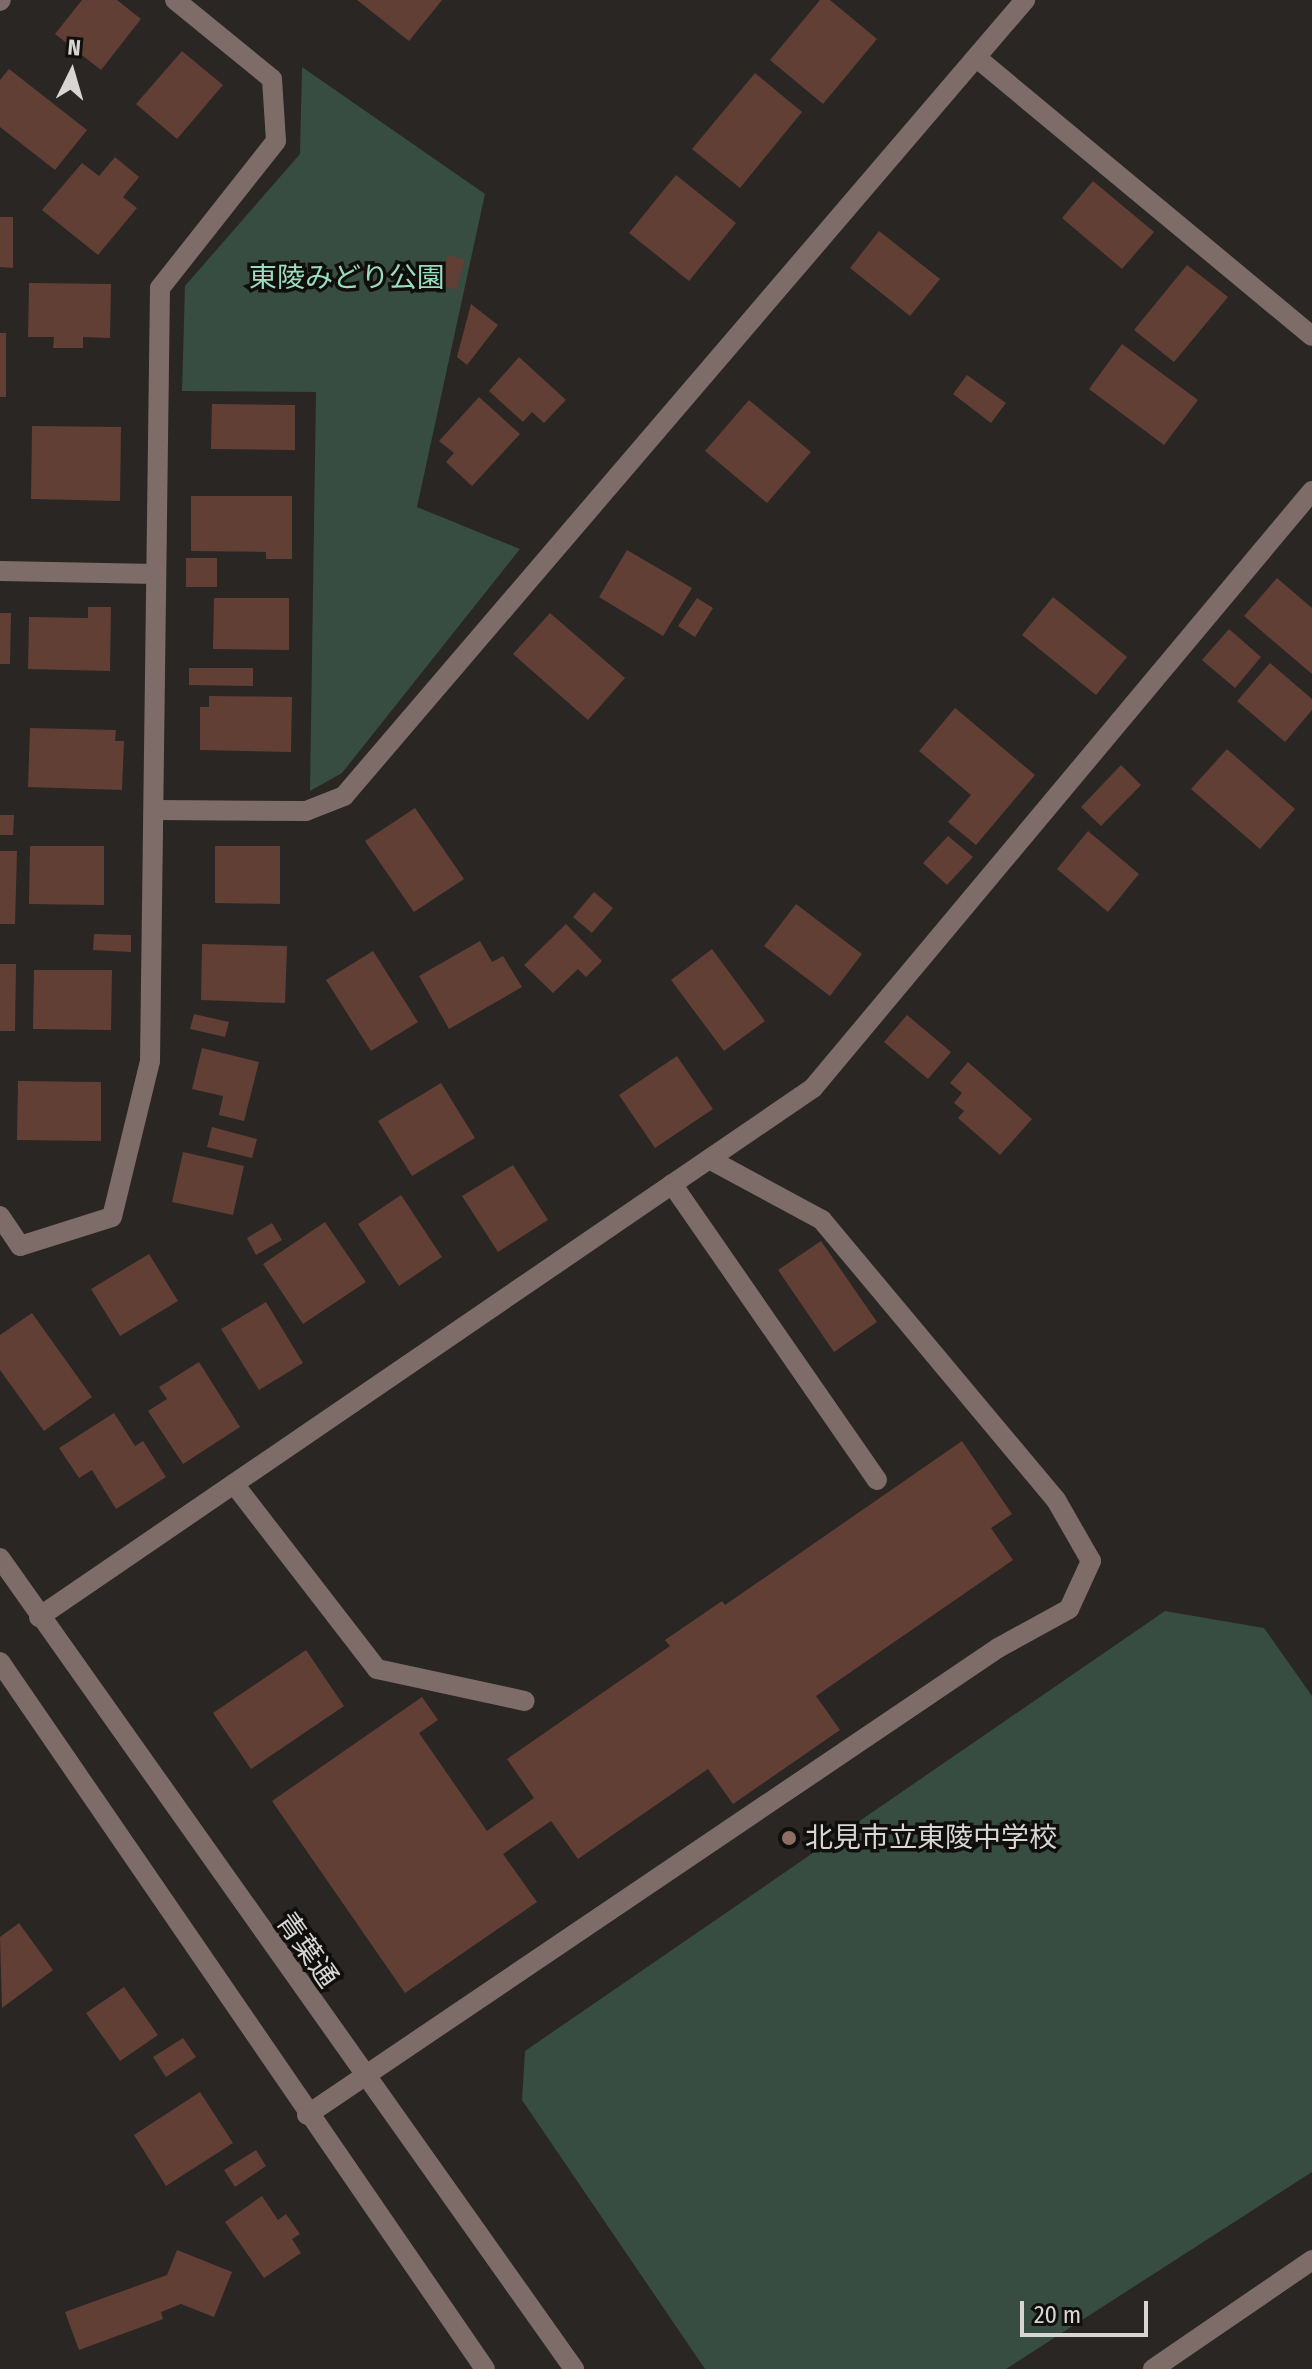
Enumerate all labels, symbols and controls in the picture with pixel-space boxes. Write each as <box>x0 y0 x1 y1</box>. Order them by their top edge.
north arrow <box>32 32 112 112</box>
text: N <box>66 34 82 62</box>
park label: 東陵みどり公園 <box>249 261 445 295</box>
place label: 北見市立東陵中学校 <box>805 1821 1057 1855</box>
marker: 北見市立東陵中学校 <box>780 1829 798 1847</box>
street label: 青葉通 <box>269 1906 345 1994</box>
scale bar <box>1024 2285 1152 2335</box>
text: 20 m <box>1034 2301 1081 2329</box>

